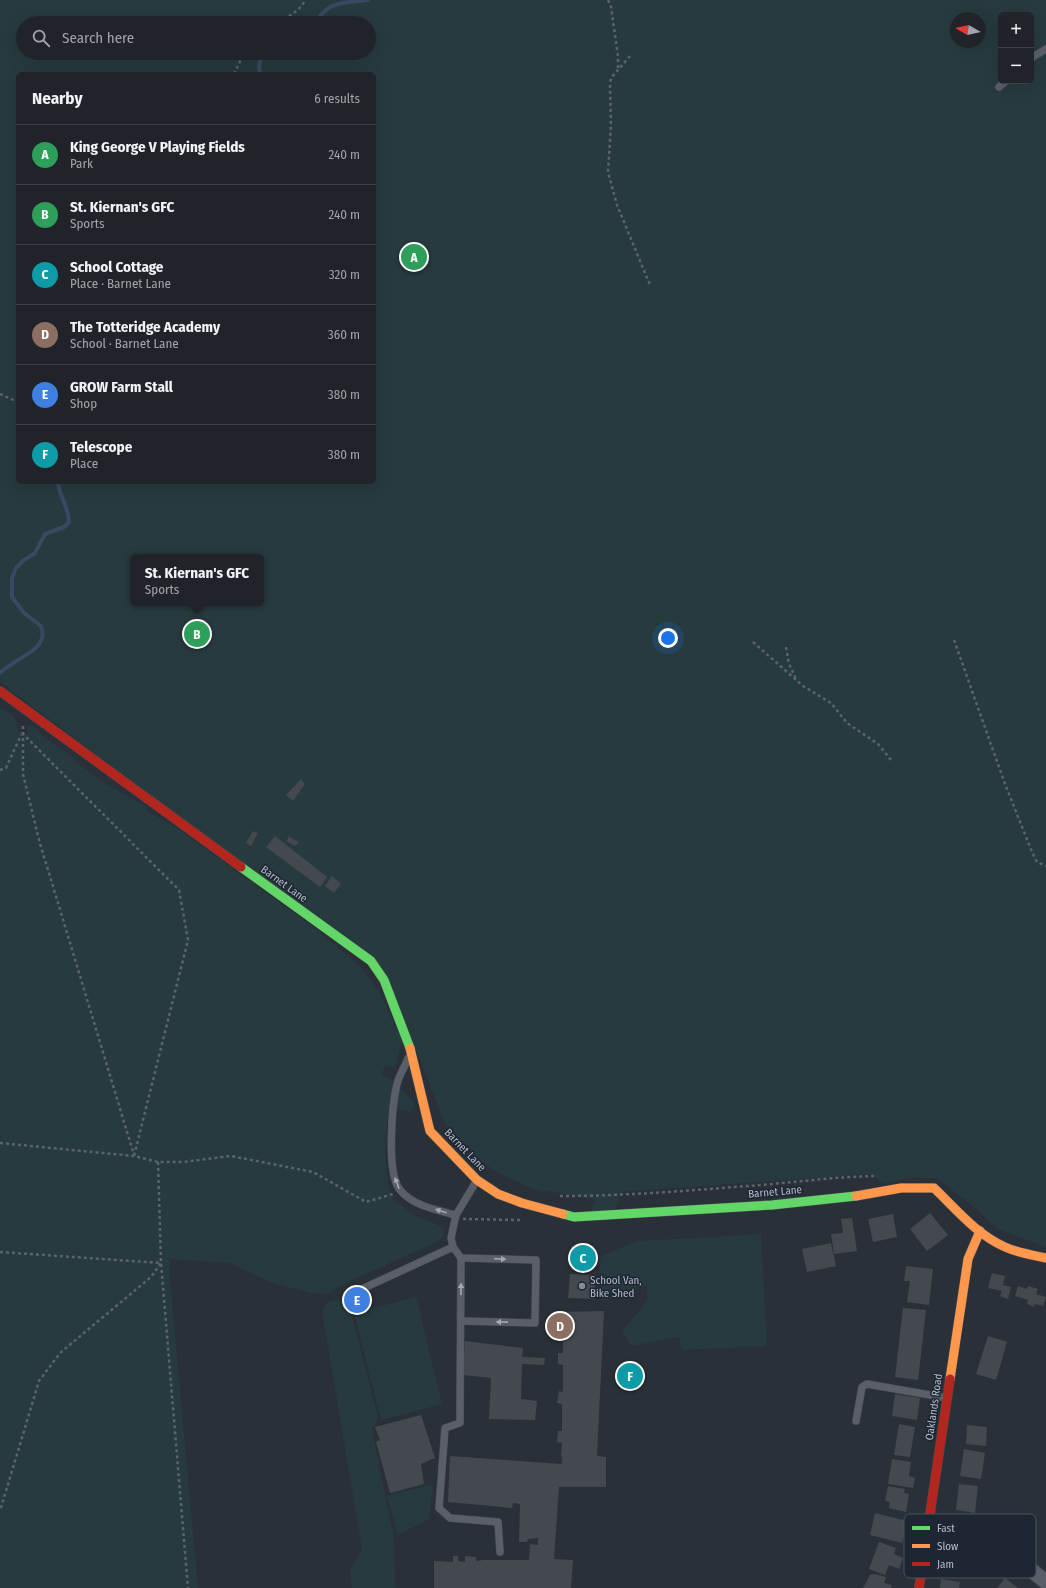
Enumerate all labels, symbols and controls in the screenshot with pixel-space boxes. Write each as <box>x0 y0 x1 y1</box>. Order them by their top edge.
north arrow <box>950 12 986 48</box>
map controls <box>998 12 1034 84</box>
button: + <box>998 12 1034 48</box>
search box <box>16 16 376 60</box>
icon: search <box>30 27 52 49</box>
text: Search here <box>62 29 134 47</box>
button: − <box>998 48 1034 84</box>
text: Nearby <box>32 88 83 109</box>
text: 6 results <box>314 91 360 106</box>
text: King George V Playing Fields <box>70 138 245 156</box>
text: A <box>41 147 49 162</box>
text: 240 m <box>328 147 360 162</box>
text: Park <box>70 156 93 171</box>
text: St. Kiernan's GFC <box>70 198 174 216</box>
text: B <box>41 207 49 222</box>
text: 240 m <box>328 207 360 222</box>
text: Sports <box>70 216 105 231</box>
pin: A <box>401 242 427 272</box>
text: School Cottage <box>70 258 163 276</box>
text: C <box>42 267 48 282</box>
text: 320 m <box>329 267 360 282</box>
text: Place · Barnet Lane <box>70 276 171 291</box>
text: The Totteridge Academy <box>70 318 220 336</box>
text: D <box>41 327 49 342</box>
text: 360 m <box>328 327 360 342</box>
text: School · Barnet Lane <box>70 336 179 351</box>
text: GROW Farm Stall <box>70 378 173 396</box>
text: E <box>42 387 48 402</box>
text: 380 m <box>328 387 360 402</box>
text: Shop <box>70 396 97 411</box>
text: Telescope <box>70 438 132 456</box>
text: F <box>42 447 48 462</box>
text: 380 m <box>328 447 360 462</box>
text: Place <box>70 456 98 471</box>
popup <box>130 554 264 606</box>
text: St. Kiernan's GFC <box>145 564 249 582</box>
text: Sports <box>145 582 179 597</box>
pin: B <box>184 619 210 649</box>
your location <box>658 628 678 648</box>
street label: Barnet Lane <box>258 863 310 905</box>
street label: Barnet Lane <box>442 1126 488 1174</box>
one-way arrow <box>393 1176 399 1188</box>
street label: Barnet Lane <box>747 1183 803 1201</box>
one-way arrow <box>434 1208 446 1214</box>
pin: C <box>570 1243 596 1273</box>
one-way arrow <box>494 1256 507 1262</box>
place label: School Van, Bike Shed <box>590 1274 642 1300</box>
marker: School Van, Bike Shed <box>577 1281 587 1291</box>
one-way arrow <box>458 1282 464 1295</box>
pin: E <box>344 1285 370 1315</box>
pin: D <box>547 1311 573 1341</box>
one-way arrow <box>495 1319 508 1325</box>
pin: F <box>617 1361 643 1391</box>
street label: Oaklands Road <box>923 1373 945 1441</box>
legend <box>904 1514 1036 1578</box>
text: Fast <box>937 1522 955 1535</box>
text: Slow <box>937 1540 958 1553</box>
text: Jam <box>937 1558 954 1571</box>

